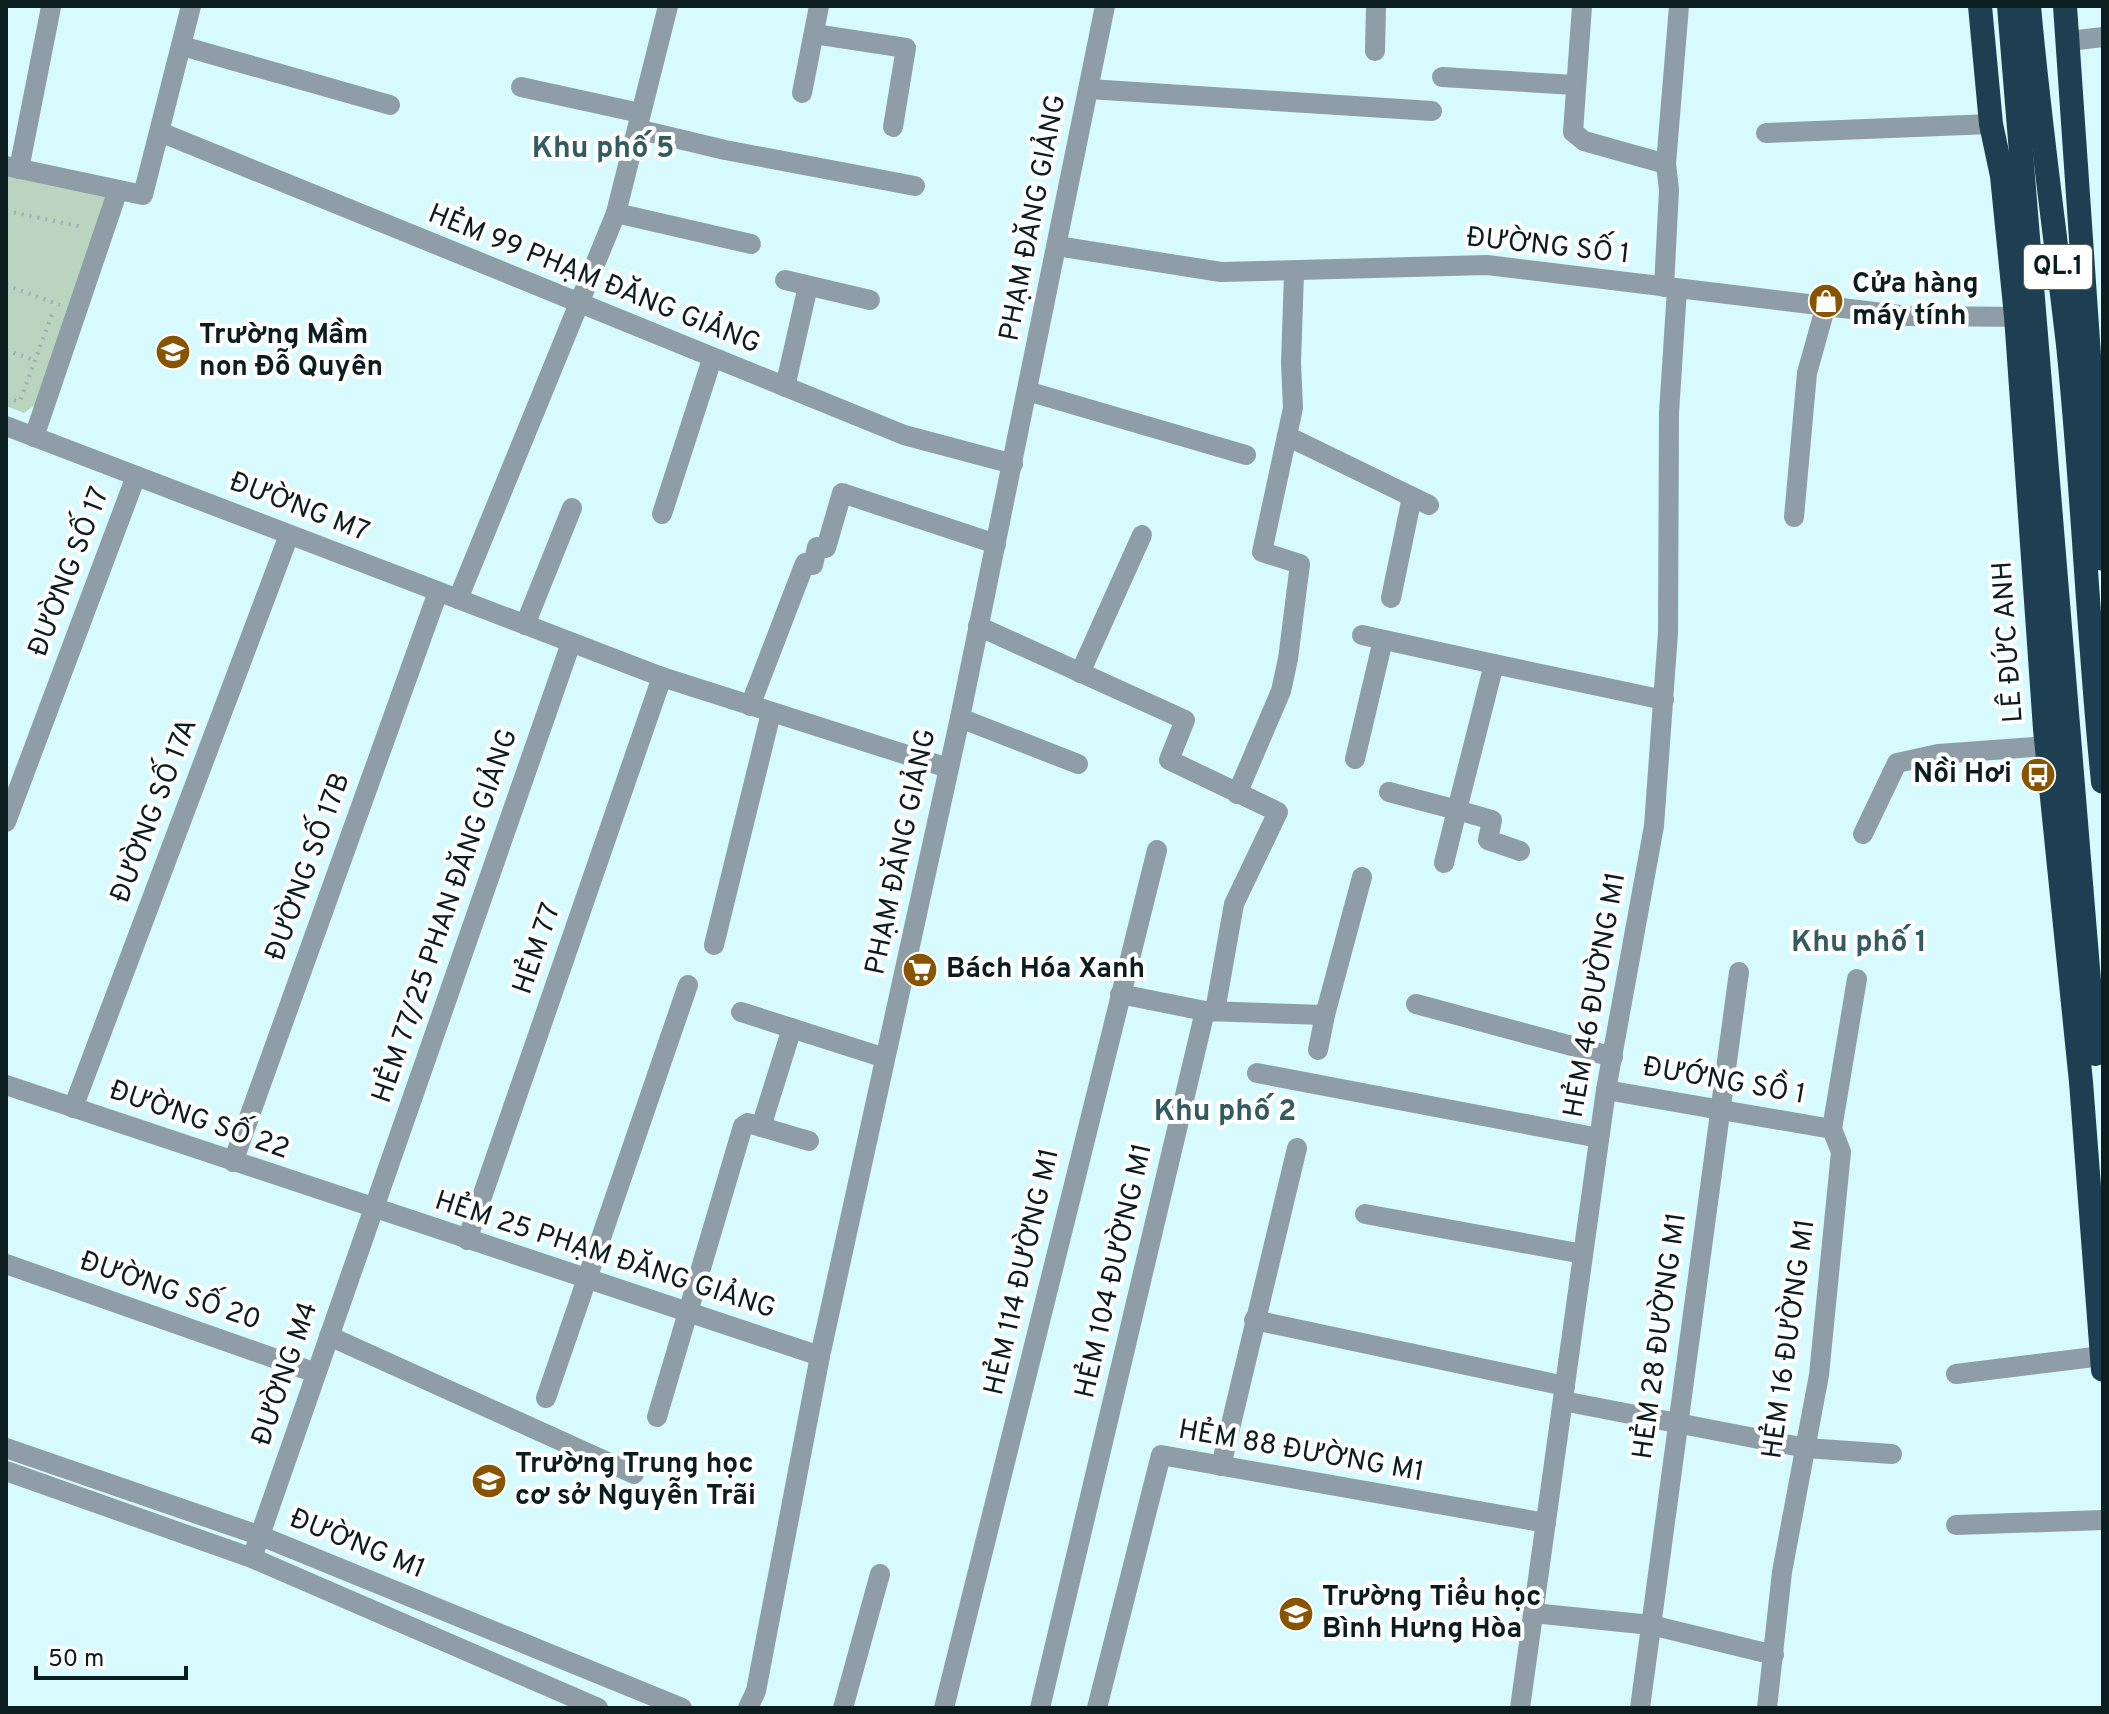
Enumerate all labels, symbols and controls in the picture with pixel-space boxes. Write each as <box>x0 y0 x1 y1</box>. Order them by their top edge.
street label: PHẠM ĐĂNG GIẢNG <box>990 91 1076 344</box>
district label: Khu phố 5 <box>532 130 674 168</box>
street label: HẺM 99 PHẠM ĐĂNG GIẢNG <box>422 195 766 363</box>
street label: ĐƯỜNG SỐ 1 <box>1464 215 1632 273</box>
road number: QL.1 <box>2024 245 2092 289</box>
place label: Cửa hàng máy tính <box>1852 267 1979 335</box>
shop icon: Cửa hàng máy tính <box>1807 282 1845 320</box>
place label: Trường Mầm non Đỗ Quyên <box>199 317 383 386</box>
school or university icon: Trường Mầm non Đỗ Quyên <box>154 333 192 371</box>
street label: ĐƯỜNG M7 <box>224 463 375 551</box>
street label: ĐƯỜNG SỐ 17 <box>16 480 119 662</box>
street label: LÊ ĐỨC ANH <box>1983 560 2033 724</box>
street label: ĐƯỜNG SỐ 17A <box>98 712 207 908</box>
street label: HẺM 77/25 PHAN ĐĂNG GIẢNG <box>363 723 527 1108</box>
street label: PHẠM ĐĂNG GIẢNG <box>856 725 946 978</box>
place label: Nồi Hơi <box>1913 756 2012 793</box>
bus stop icon: Nồi Hơi <box>2019 756 2057 794</box>
street label: ĐƯỜNG SỐ 17B <box>253 766 360 966</box>
street label: HẺM 46 ĐƯỜNG M1 <box>1555 869 1635 1121</box>
street label: HẺM 77 <box>504 898 570 999</box>
district label: Khu phố 1 <box>1791 924 1927 962</box>
supermarket icon: Bách Hóa Xanh <box>901 951 939 989</box>
place label: Bách Hóa Xanh <box>946 952 1145 988</box>
street label: ĐƯỚNG SỒ 1 <box>1640 1044 1809 1114</box>
street label: ĐƯỜNG SỐ 22 <box>104 1068 296 1169</box>
district label: Khu phố 2 <box>1154 1093 1296 1131</box>
street label: HẺM 104 ĐƯỜNG M1 <box>1066 1140 1162 1402</box>
street label: HẺM 114 ĐƯỜNG M1 <box>975 1144 1069 1399</box>
street label: HẺM 25 PHẠM ĐĂNG GIẢNG <box>430 1182 781 1328</box>
street label: HẺM 28 ĐƯỜNG M1 <box>1624 1210 1696 1462</box>
street label: HẺM 16 ĐƯỜNG M1 <box>1753 1216 1825 1461</box>
street label: ĐƯỜNG SỐ 20 <box>75 1239 267 1340</box>
street label: ĐƯỜNG M4 <box>243 1297 327 1451</box>
street label: HẺM 88 ĐƯỜNG M1 <box>1175 1411 1427 1491</box>
place label: Trường Trung học cơ sở Nguyễn Trãi <box>515 1447 756 1515</box>
school or university icon: Trường Trung học cơ sở Nguyễn Trãi <box>470 1462 508 1500</box>
street label: ĐƯỜNG M1 <box>284 1500 431 1588</box>
place label: Trường Tiểu học Bình Hưng Hòa <box>1322 1577 1541 1648</box>
school or university icon: Trường Tiểu học Bình Hưng Hòa <box>1277 1595 1315 1633</box>
scale bar <box>36 1630 186 1680</box>
text: 50 m <box>48 1645 104 1675</box>

